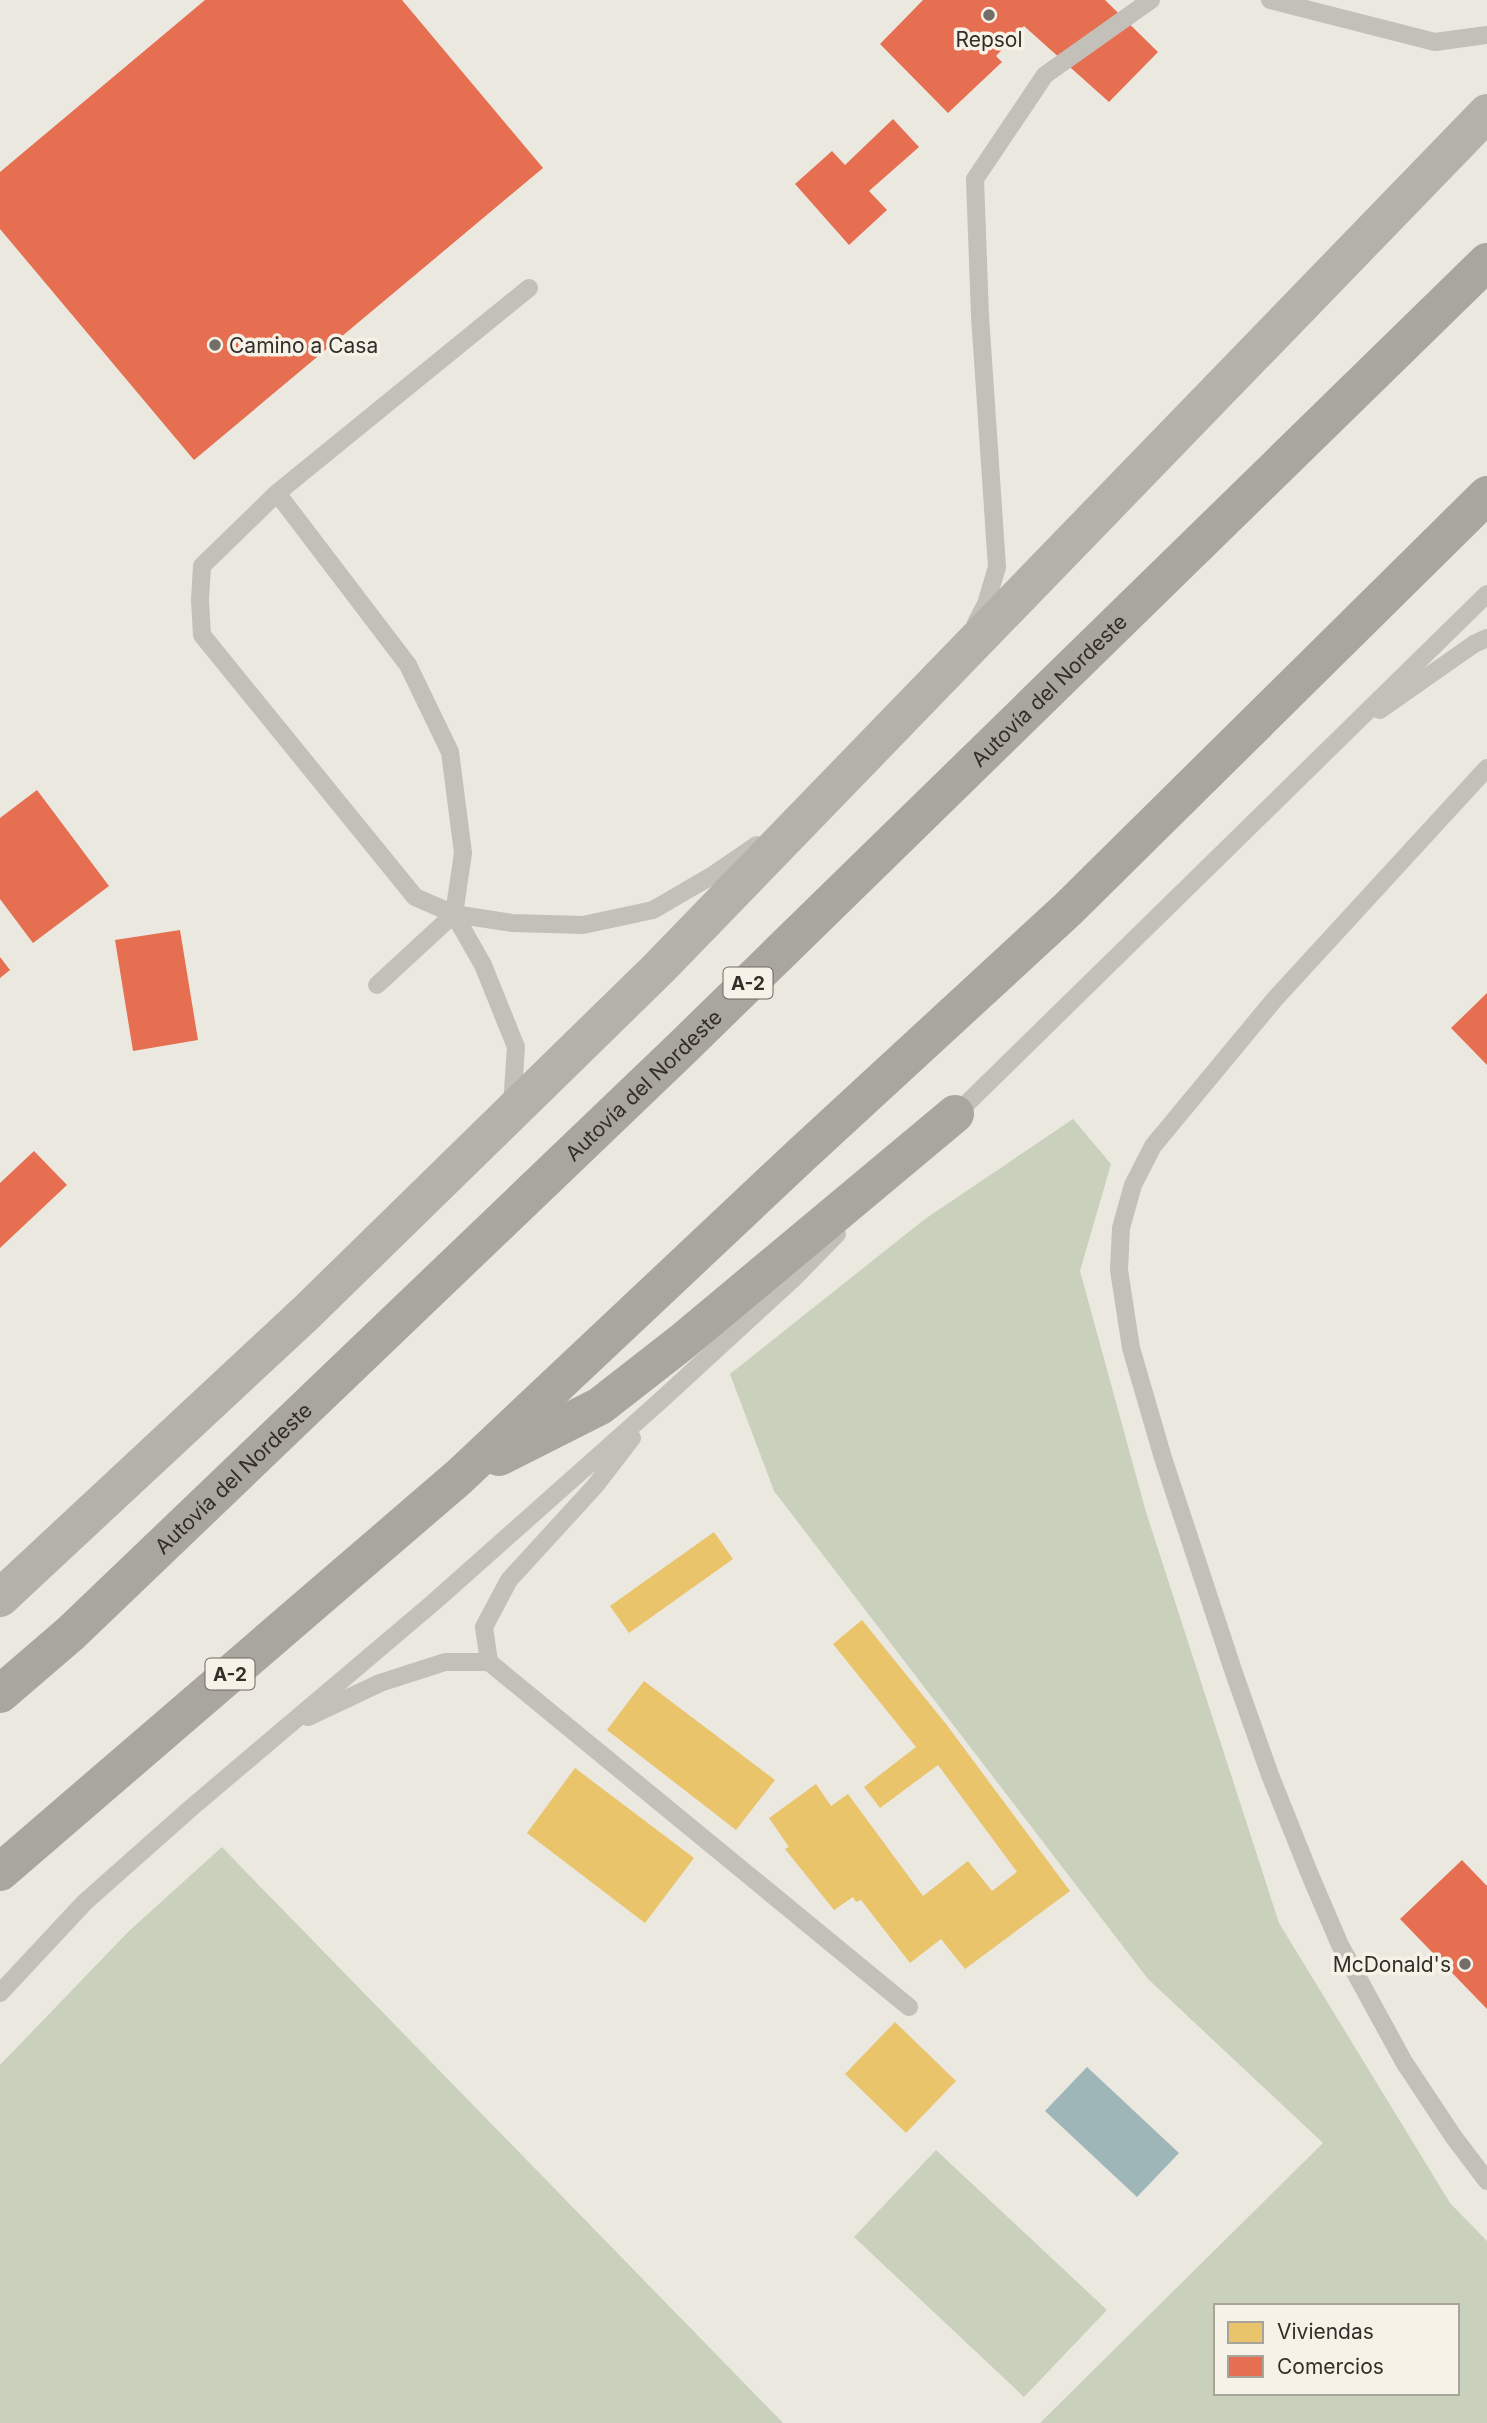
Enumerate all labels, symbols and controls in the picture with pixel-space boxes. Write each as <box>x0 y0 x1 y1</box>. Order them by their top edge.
marker: Repsol <box>981 7 997 23</box>
place label: Repsol <box>955 27 1023 52</box>
place label: Camino a Casa <box>229 333 378 358</box>
marker: Camino a Casa <box>207 337 223 353</box>
street label: Autovía del Nordeste <box>966 609 1132 771</box>
road number: A-2 <box>724 967 772 998</box>
street label: Autovía del Nordeste <box>560 1004 727 1166</box>
street label: Autovía del Nordeste <box>149 1397 317 1559</box>
road number: A-2 <box>205 1658 254 1690</box>
place label: McDonald's <box>1333 1952 1451 1977</box>
marker: McDonald's <box>1457 1956 1473 1972</box>
legend <box>1214 2304 1459 2395</box>
text: Viviendas <box>1277 2319 1374 2344</box>
text: Comercios <box>1277 2354 1384 2379</box>

